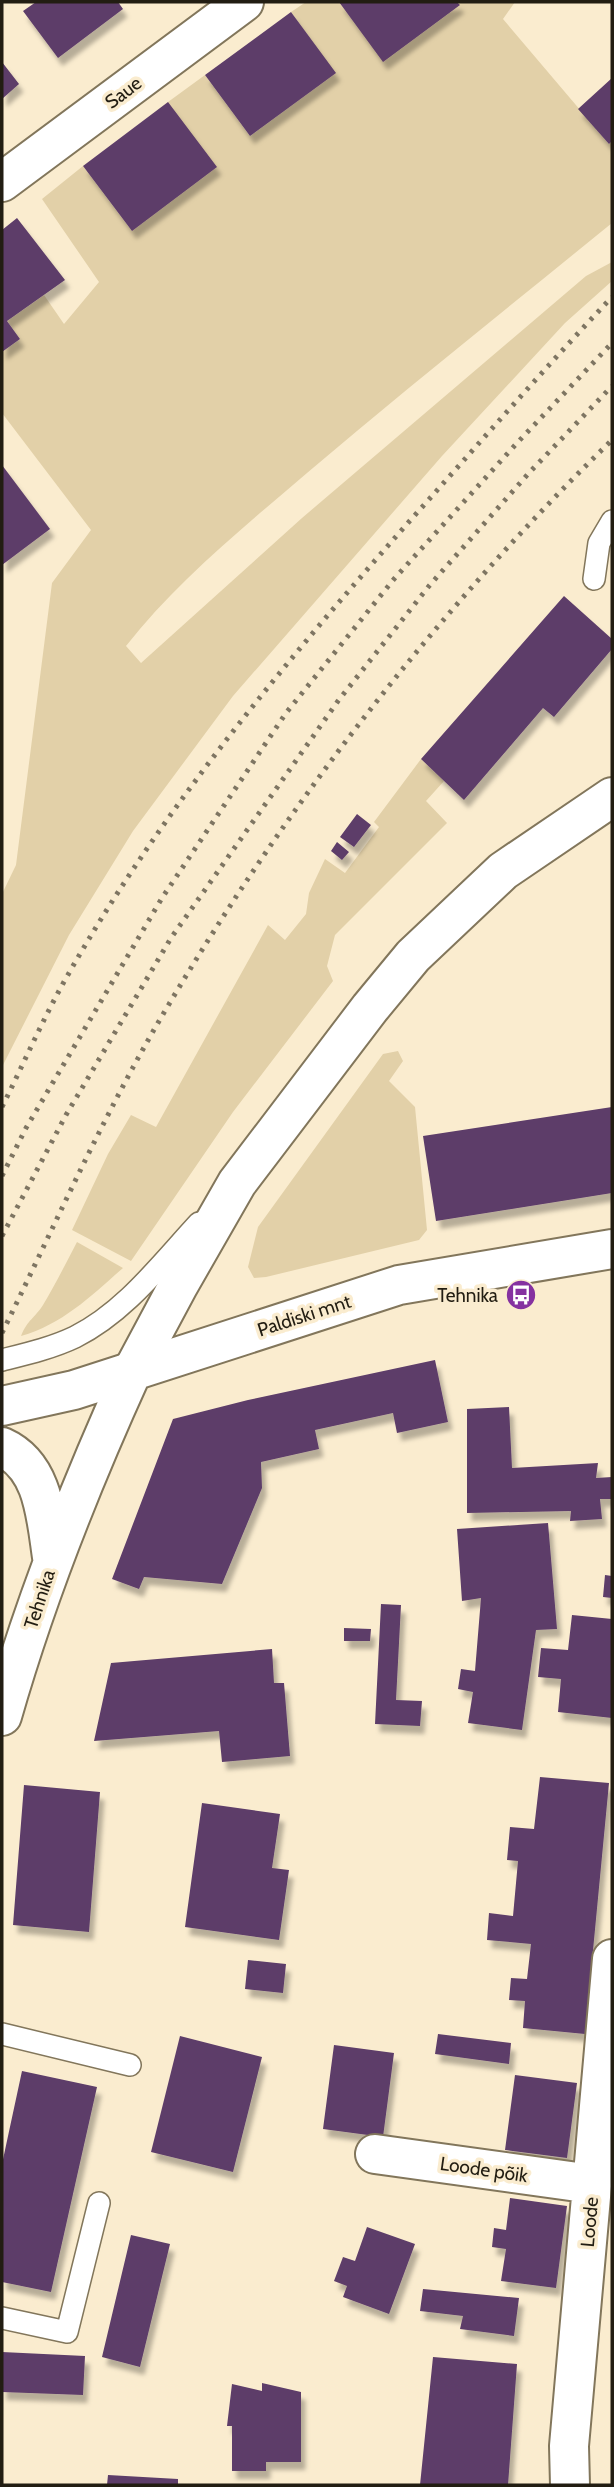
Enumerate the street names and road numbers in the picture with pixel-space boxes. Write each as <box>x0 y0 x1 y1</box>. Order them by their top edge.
street label: Saue <box>100 71 146 114</box>
street label: Paldiski mnt <box>255 1289 354 1341</box>
street label: Tehnika <box>19 1567 60 1632</box>
street label: Loode põik <box>439 2152 530 2187</box>
street label: Loode <box>576 2196 603 2248</box>

